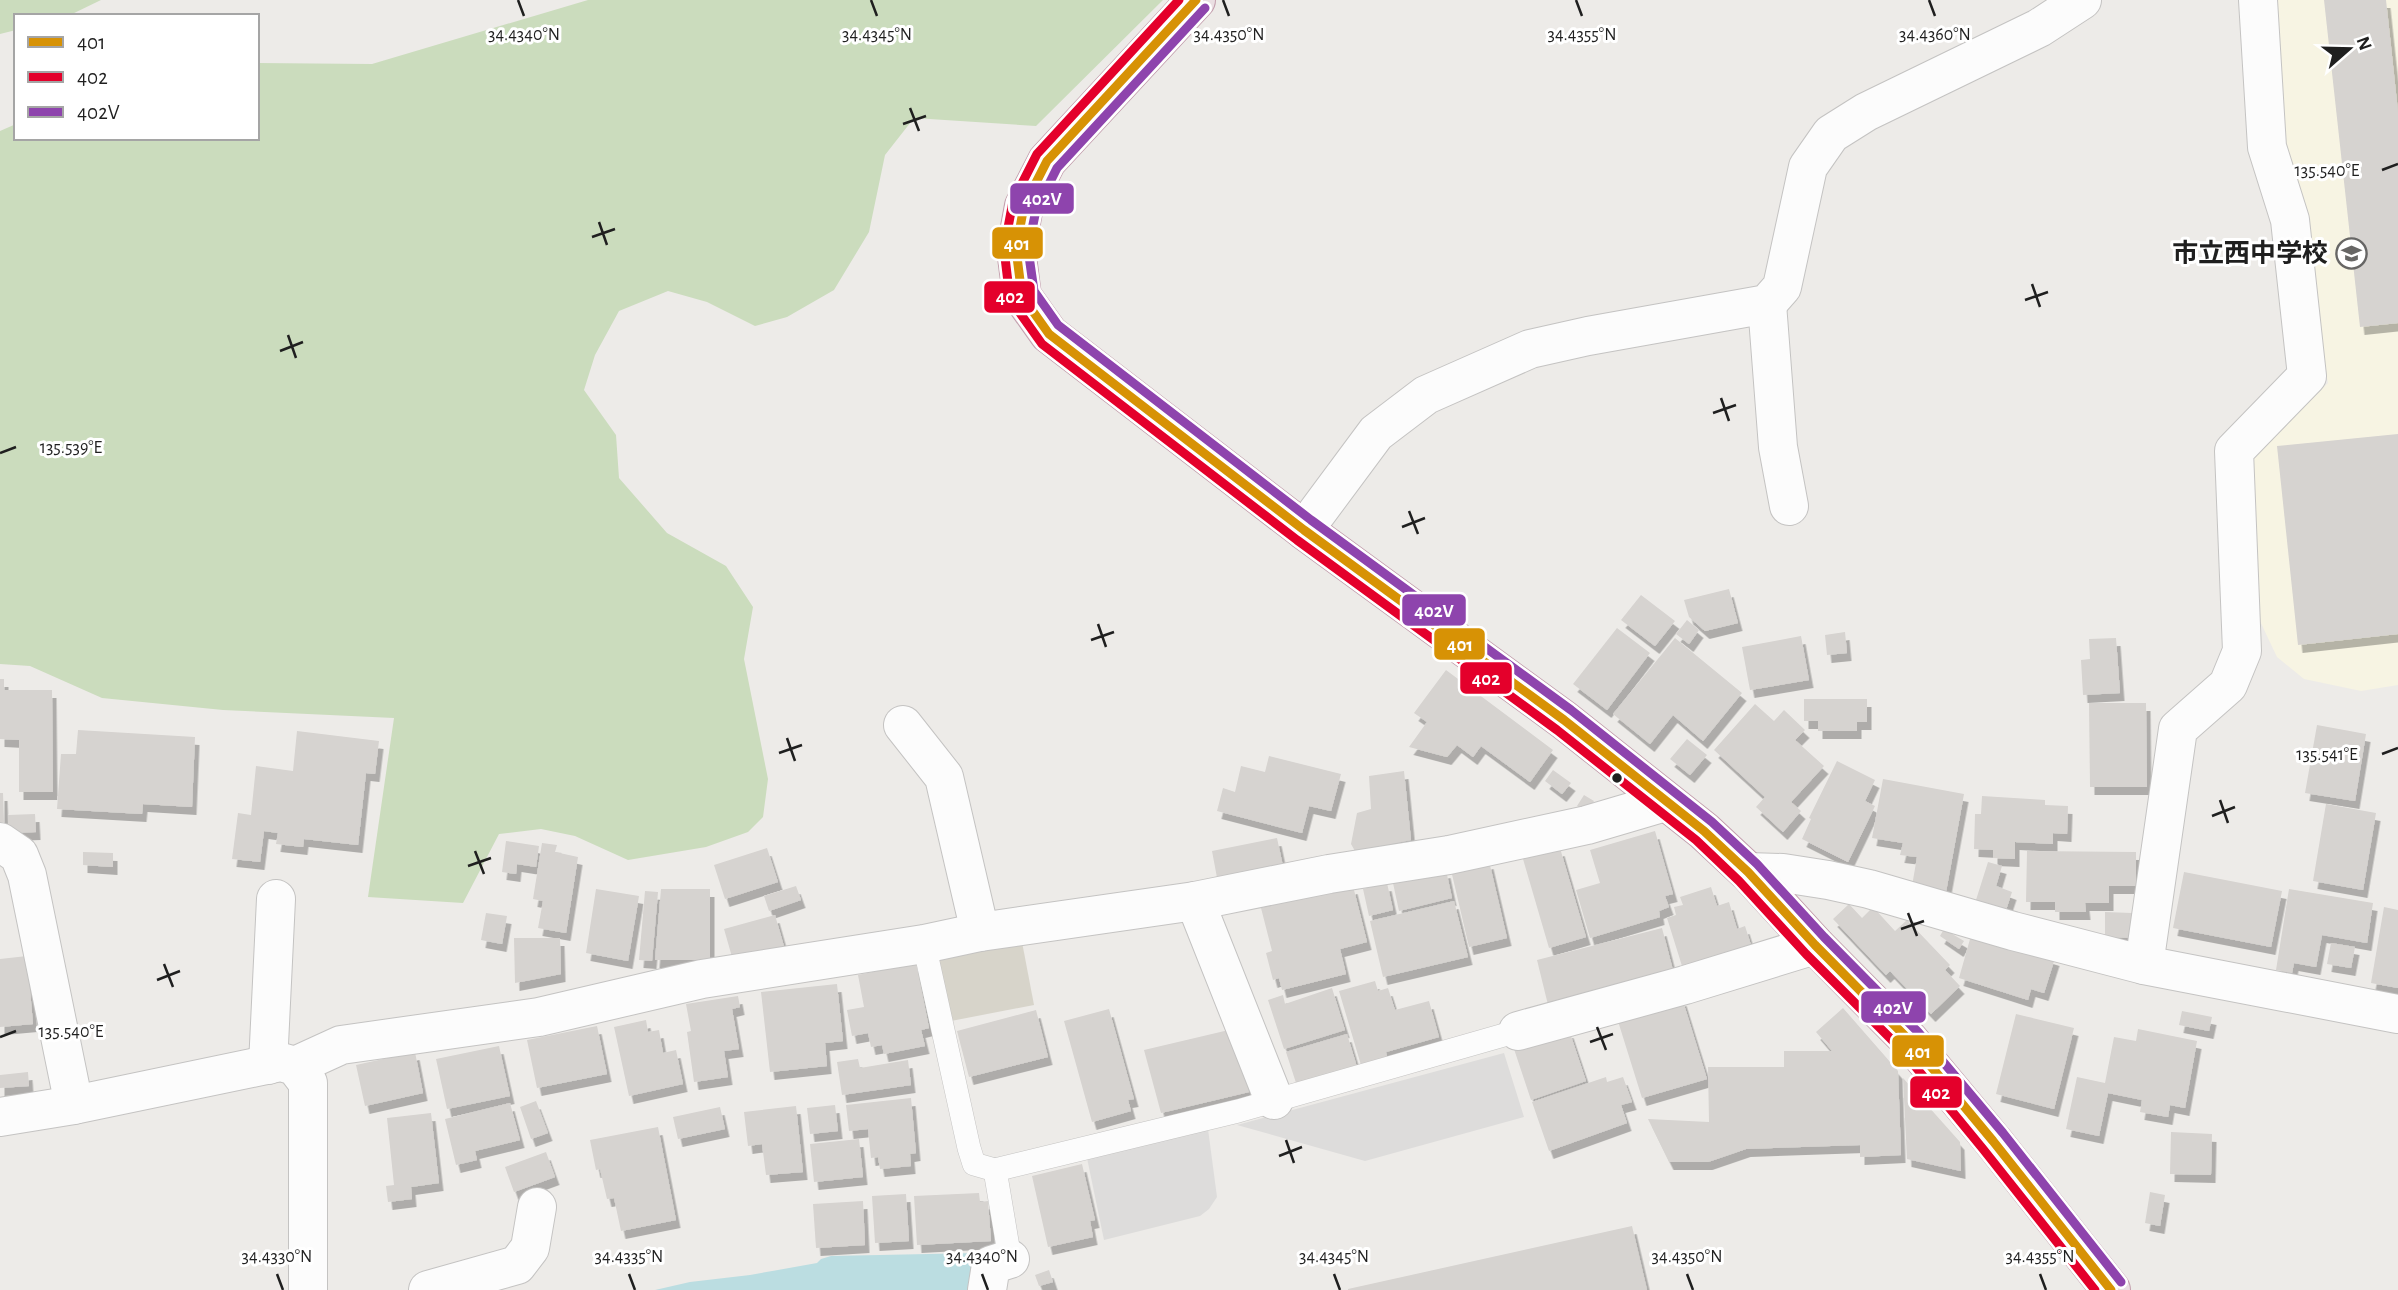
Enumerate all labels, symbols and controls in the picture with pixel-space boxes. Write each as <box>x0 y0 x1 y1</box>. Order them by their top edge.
legend <box>14 14 259 140</box>
north arrow <box>2314 14 2384 84</box>
text: 34.4340°N <box>488 26 560 44</box>
text: 34.4345°N <box>842 26 912 44</box>
text: 34.4350°N <box>1194 26 1264 44</box>
text: 34.4355°N <box>1548 26 1616 44</box>
text: 34.4360°N <box>1899 26 1971 44</box>
text: 401 <box>77 32 105 53</box>
text: N <box>2352 34 2375 53</box>
text: 402 <box>77 67 108 88</box>
text: 402V <box>77 102 120 123</box>
text: 135.540°E <box>2295 162 2360 180</box>
line badge: 402V <box>1009 182 1075 215</box>
text: 402V <box>1022 190 1063 209</box>
line badge: 401 <box>991 226 1044 260</box>
text: 401 <box>1004 235 1030 254</box>
school or university icon: 市立西中学校 <box>2334 237 2368 271</box>
place label: 市立西中学校 <box>2172 239 2328 267</box>
line badge: 402 <box>983 280 1036 314</box>
text: 402 <box>996 288 1024 307</box>
text: 135.539°E <box>40 439 103 457</box>
line badge: 402V <box>1401 593 1467 627</box>
text: 402V <box>1414 602 1455 621</box>
line badge: 401 <box>1433 627 1486 661</box>
text: 401 <box>1447 636 1473 655</box>
line badge: 402 <box>1459 661 1513 695</box>
text: 402 <box>1472 670 1500 689</box>
text: 135.541°E <box>2296 746 2358 764</box>
unlabelled marker <box>1610 771 1624 785</box>
line badge: 402V <box>1860 990 1927 1024</box>
text: 402V <box>1873 999 1914 1018</box>
text: 135.540°E <box>39 1023 104 1041</box>
line badge: 401 <box>1891 1034 1945 1068</box>
text: 401 <box>1905 1043 1931 1062</box>
line badge: 402 <box>1909 1075 1963 1109</box>
text: 402 <box>1922 1084 1950 1103</box>
text: 34.4330°N <box>242 1248 312 1266</box>
text: 34.4335°N <box>595 1248 663 1266</box>
text: 34.4340°N <box>946 1248 1018 1266</box>
text: 34.4345°N <box>1299 1248 1369 1266</box>
text: 34.4350°N <box>1652 1248 1722 1266</box>
text: 34.4355°N <box>2006 1248 2074 1266</box>

